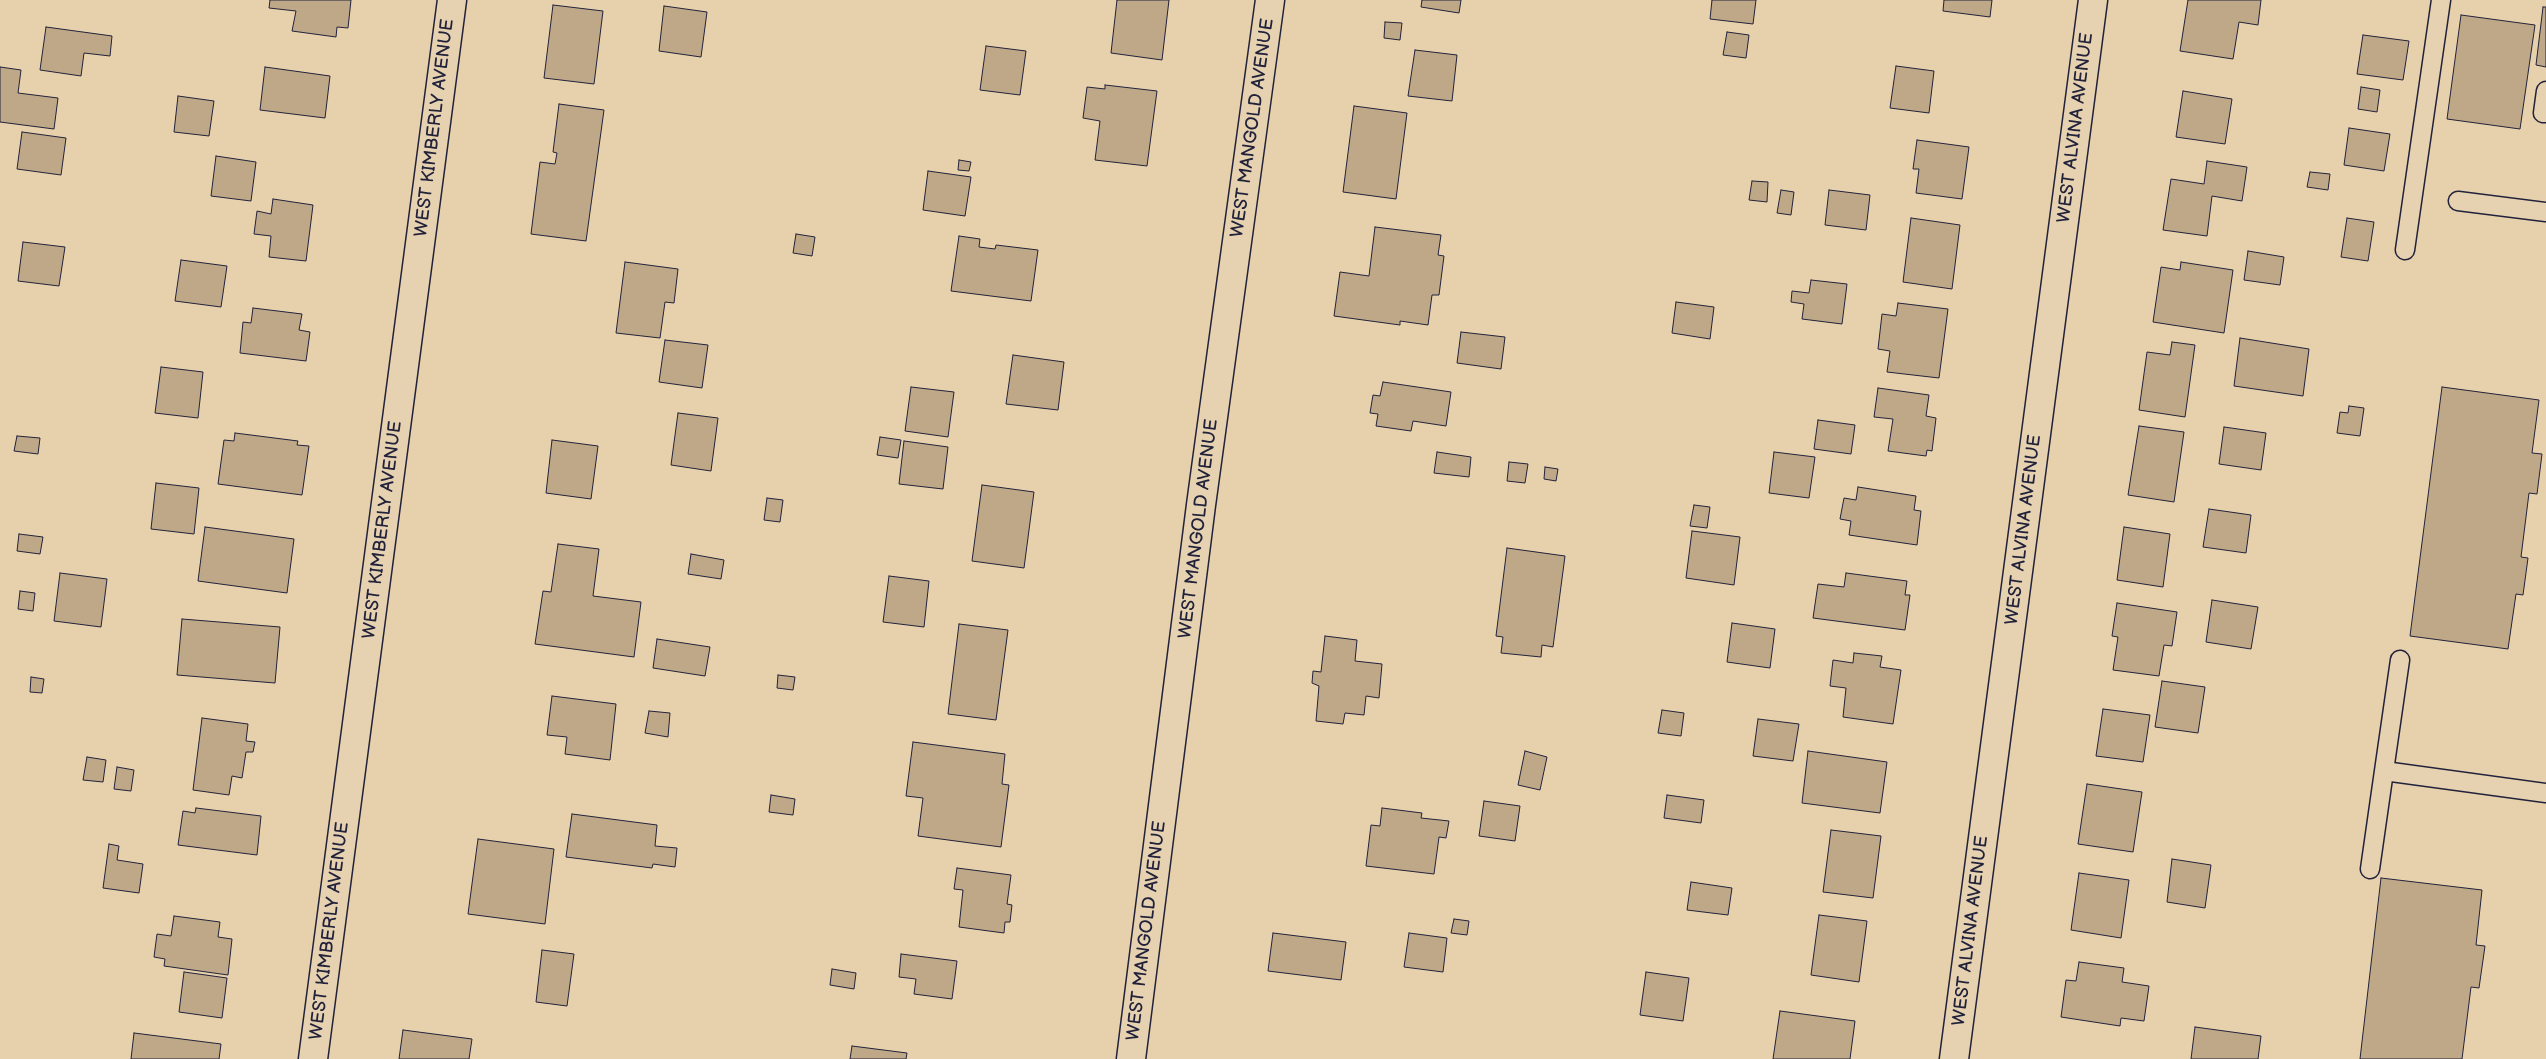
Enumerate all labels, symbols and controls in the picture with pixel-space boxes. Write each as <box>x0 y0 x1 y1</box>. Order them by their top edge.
street label: WEST MANGOLD AVENUE <box>1227 17 1279 239</box>
street label: WEST KIMBERLY AVENUE <box>411 18 459 238</box>
street label: WEST ALVINA AVENUE <box>2054 32 2098 224</box>
street label: WEST MANGOLD AVENUE <box>1175 418 1223 640</box>
street label: WEST KIMBERLY AVENUE <box>359 420 407 640</box>
street label: WEST ALVINA AVENUE <box>2002 434 2046 626</box>
street label: WEST MANGOLD AVENUE <box>1123 820 1171 1042</box>
street label: WEST KIMBERLY AVENUE <box>306 821 354 1041</box>
street label: WEST ALVINA AVENUE <box>1949 835 1993 1027</box>

